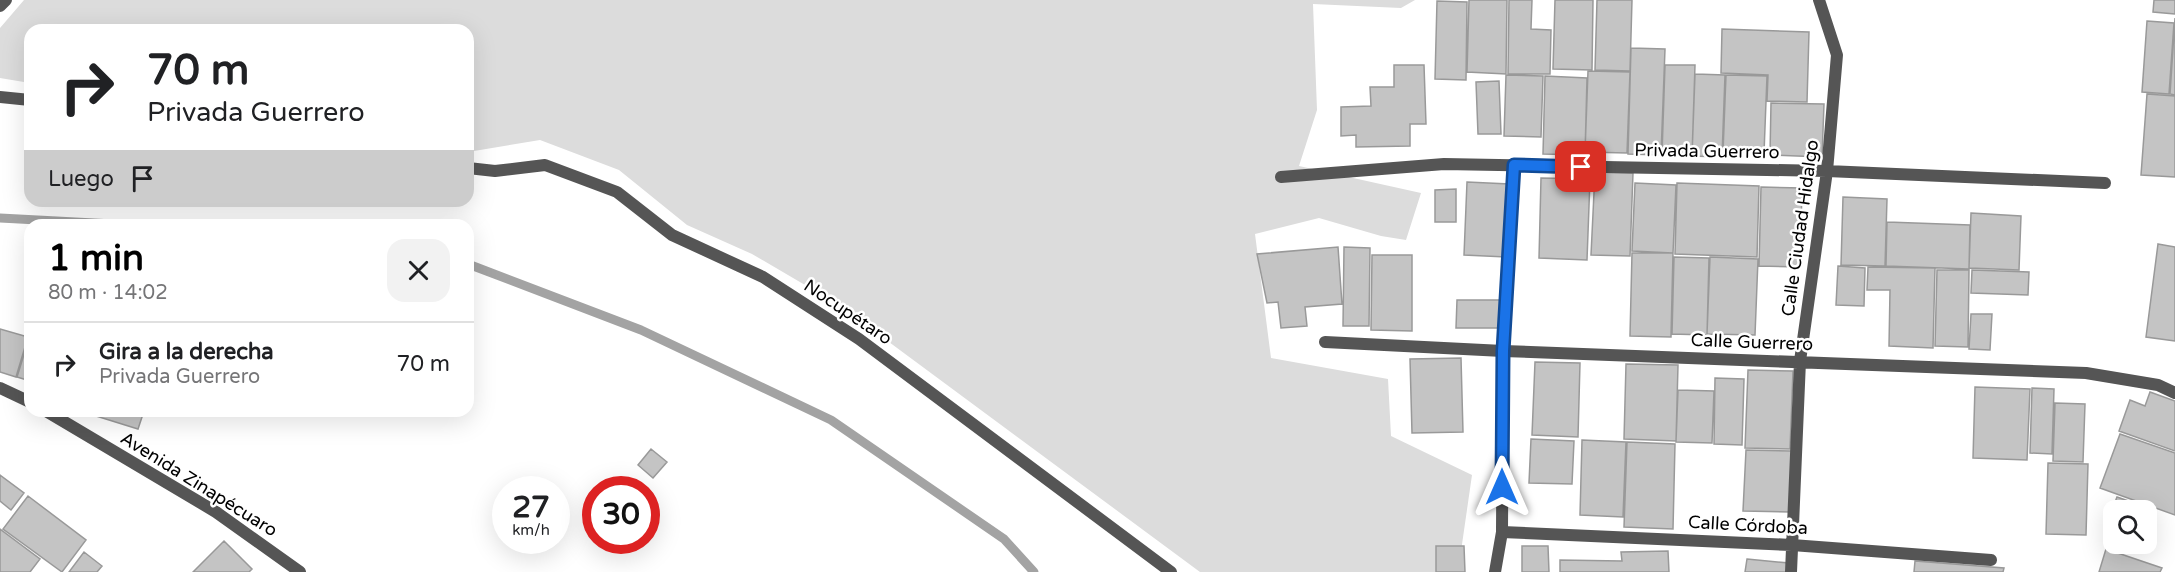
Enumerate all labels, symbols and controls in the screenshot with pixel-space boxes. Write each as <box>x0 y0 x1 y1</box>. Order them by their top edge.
text: 70 m <box>147 45 249 96</box>
icon: right <box>48 48 126 126</box>
text: Privada Guerrero <box>147 96 365 129</box>
street label: Calle Ciudad Hidalgo <box>1777 138 1823 318</box>
street label: Privada Guerrero <box>1634 139 1780 163</box>
pin <box>1555 141 1606 192</box>
icon: arrive <box>1564 150 1597 183</box>
icon: arrive <box>126 162 159 195</box>
text: Luego <box>48 166 114 192</box>
text: 1 min <box>48 237 144 280</box>
button: close <box>387 239 450 302</box>
street label: Nocupétaro <box>800 274 896 350</box>
text: 80 m · 14:02 <box>48 281 168 305</box>
street label: Calle Guerrero <box>1690 329 1814 355</box>
text: Gira a la derecha <box>99 339 274 365</box>
icon: right <box>48 348 81 381</box>
text: 70 m <box>396 351 450 377</box>
text: Privada Guerrero <box>99 365 260 389</box>
street label: Avenida Zinapécuaro <box>117 427 282 541</box>
position arrow <box>1470 455 1534 519</box>
speed limit sign: 30 <box>582 476 660 554</box>
text: 27 <box>512 489 550 526</box>
map controls <box>2103 500 2157 554</box>
button: search <box>2103 500 2157 554</box>
street label: Calle Córdoba <box>1687 511 1809 539</box>
text: km/h <box>512 521 550 539</box>

